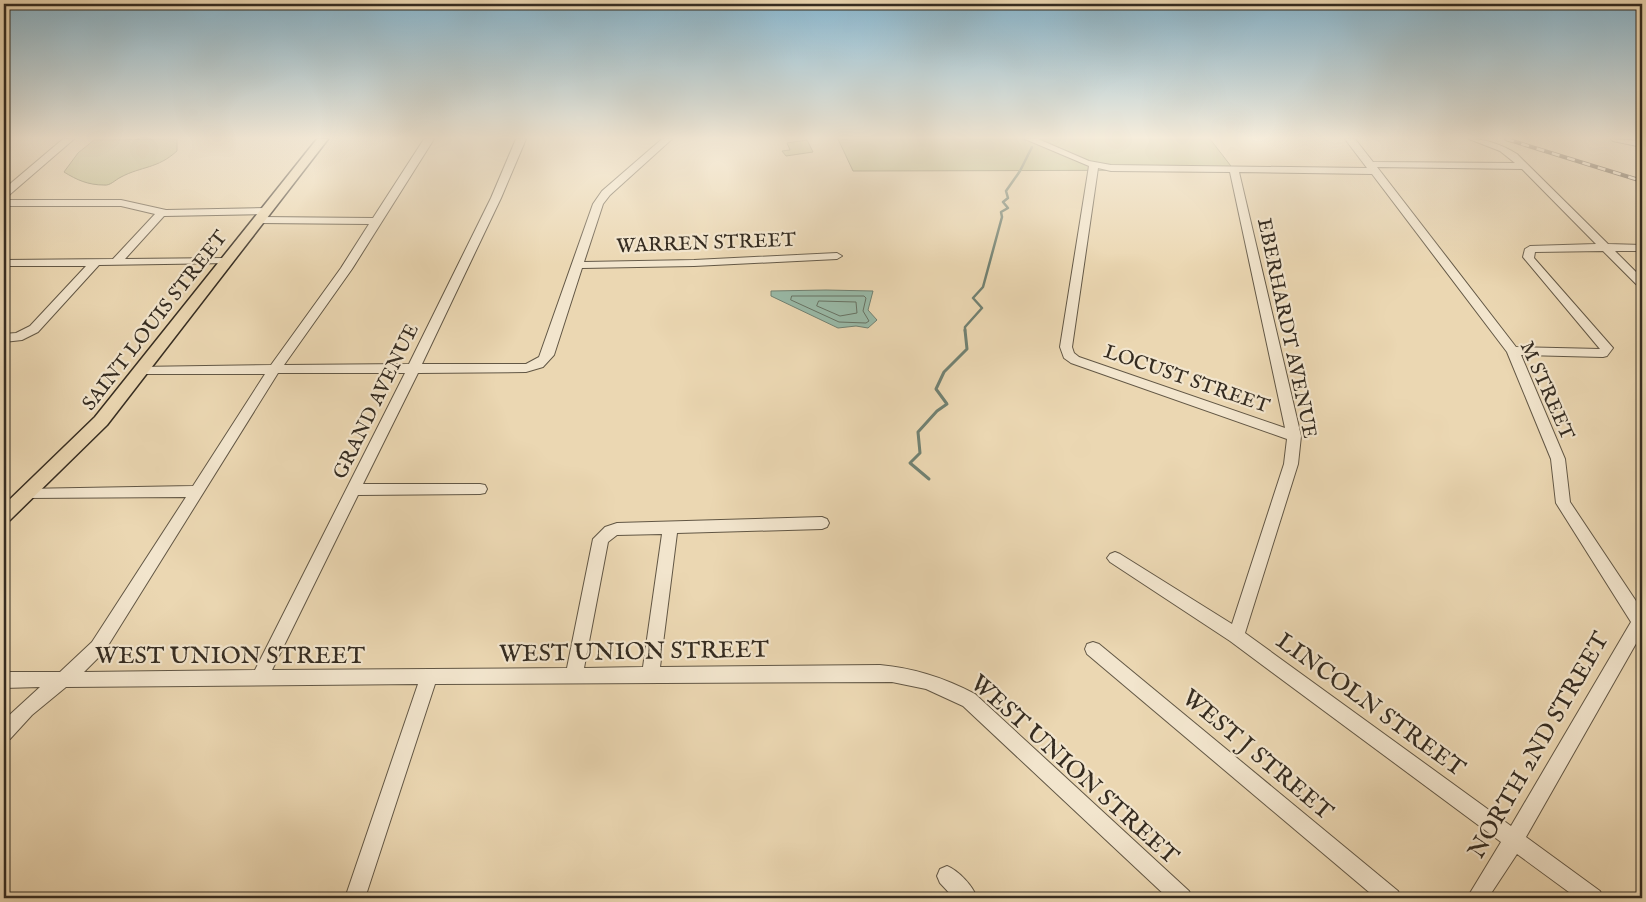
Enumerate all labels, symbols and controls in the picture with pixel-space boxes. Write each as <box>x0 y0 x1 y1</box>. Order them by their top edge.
street label: EBERHARDT AVENUE <box>1251 216 1322 441</box>
street label: SAINT LOUIS STREET <box>77 226 233 416</box>
street label: WARREN STREET <box>616 228 797 259</box>
street label: GRAND AVENUE <box>328 320 425 483</box>
street label: M STREET <box>1514 337 1580 444</box>
street label: LOCUST STREET <box>1101 339 1273 420</box>
street label: LINCOLN STREET <box>1270 626 1471 785</box>
street label: NORTH 2ND STREET <box>1462 627 1617 865</box>
street label: WEST UNION STREET <box>499 635 770 670</box>
street label: WEST UNION STREET <box>95 641 365 672</box>
street label: WEST UNION STREET <box>963 668 1185 872</box>
street label: WEST J STREET <box>1175 683 1339 828</box>

